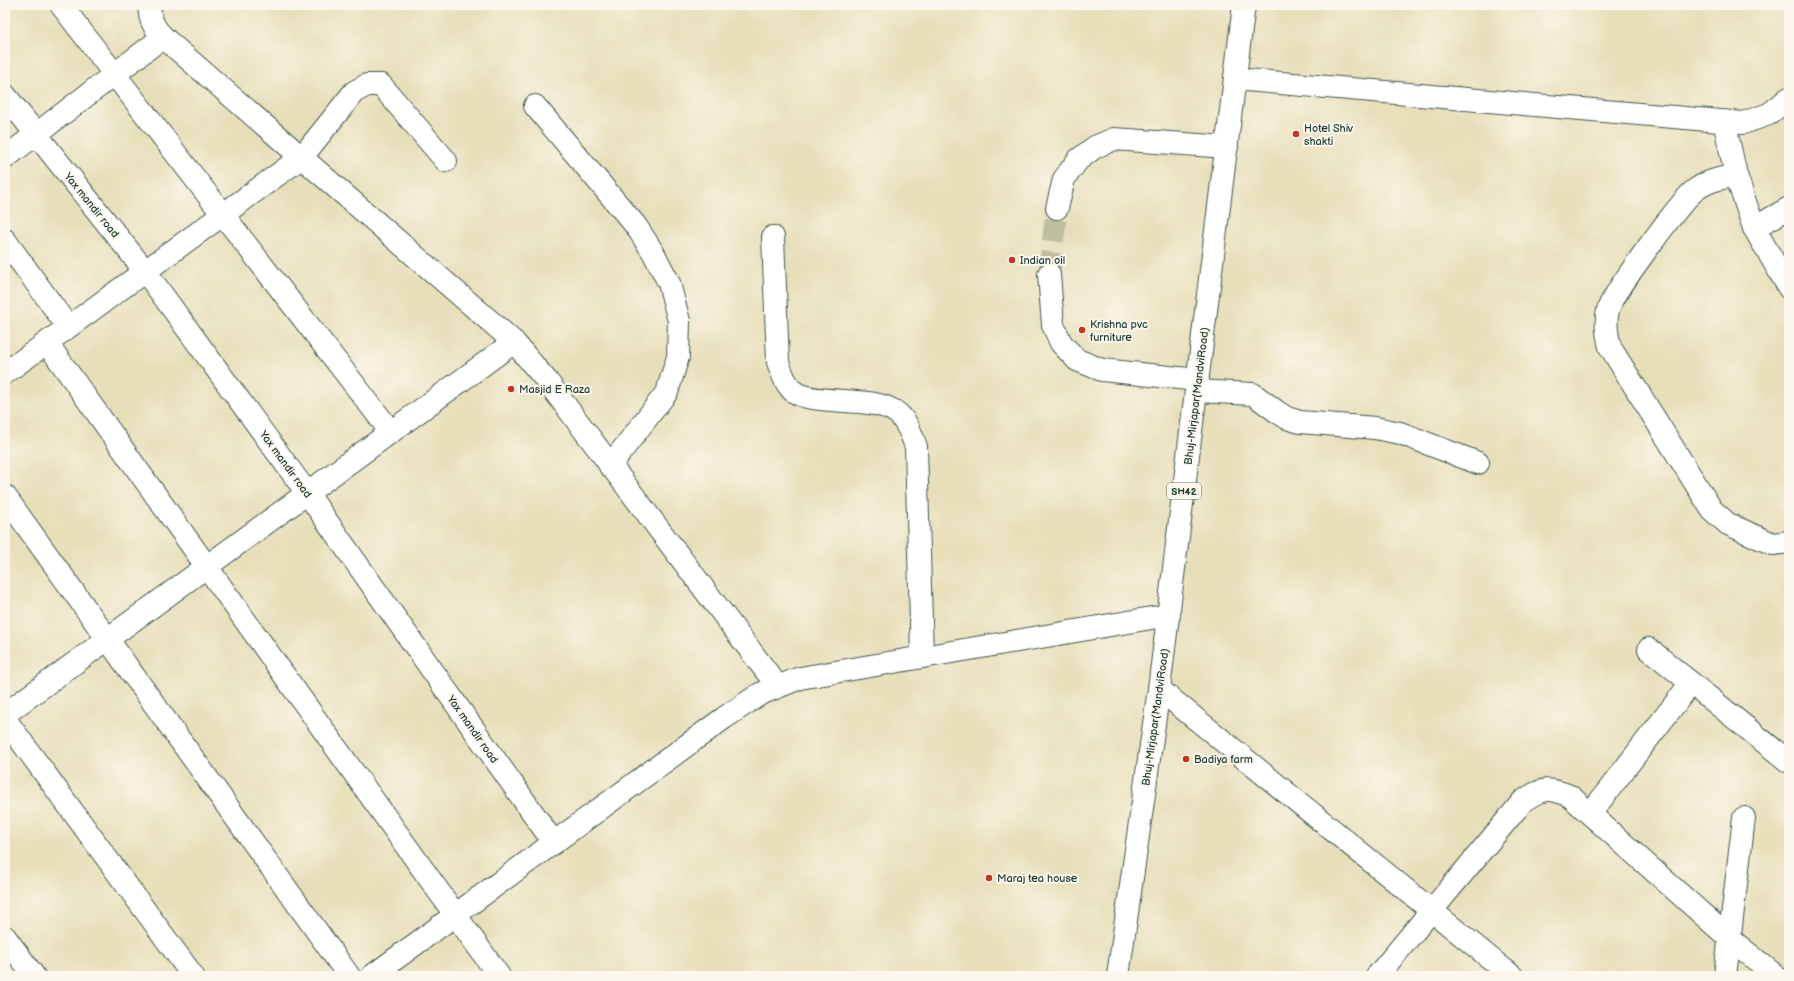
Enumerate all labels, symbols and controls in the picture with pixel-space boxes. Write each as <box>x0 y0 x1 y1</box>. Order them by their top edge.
place label: Hotel Shiv shakti <box>1304 122 1354 148</box>
marker: Hotel Shiv shakti <box>1291 129 1301 139</box>
street label: Yax mandir road <box>61 169 122 240</box>
place label: Indian oil <box>1020 254 1065 267</box>
marker: Indian oil <box>1007 255 1017 265</box>
place label: Krishna pvc furniture <box>1090 318 1148 344</box>
marker: Krishna pvc furniture <box>1077 325 1087 335</box>
street label: Bhuj-Mirjapar(MandviRoad) <box>1182 327 1211 466</box>
place label: Masjid E Raza <box>519 383 590 396</box>
marker: Masjid E Raza <box>506 384 516 394</box>
street label: Yax mandir road <box>256 427 314 500</box>
road number: SH42 <box>1167 483 1201 499</box>
street label: Bhuj-Mirjapar(MandviRoad) <box>1139 648 1172 787</box>
street label: Yax mandir road <box>444 692 501 766</box>
place label: Badiya farm <box>1194 753 1253 766</box>
marker: Badiya farm <box>1181 754 1191 764</box>
place label: Maraj tea house <box>997 872 1078 885</box>
marker: Maraj tea house <box>984 873 994 883</box>

